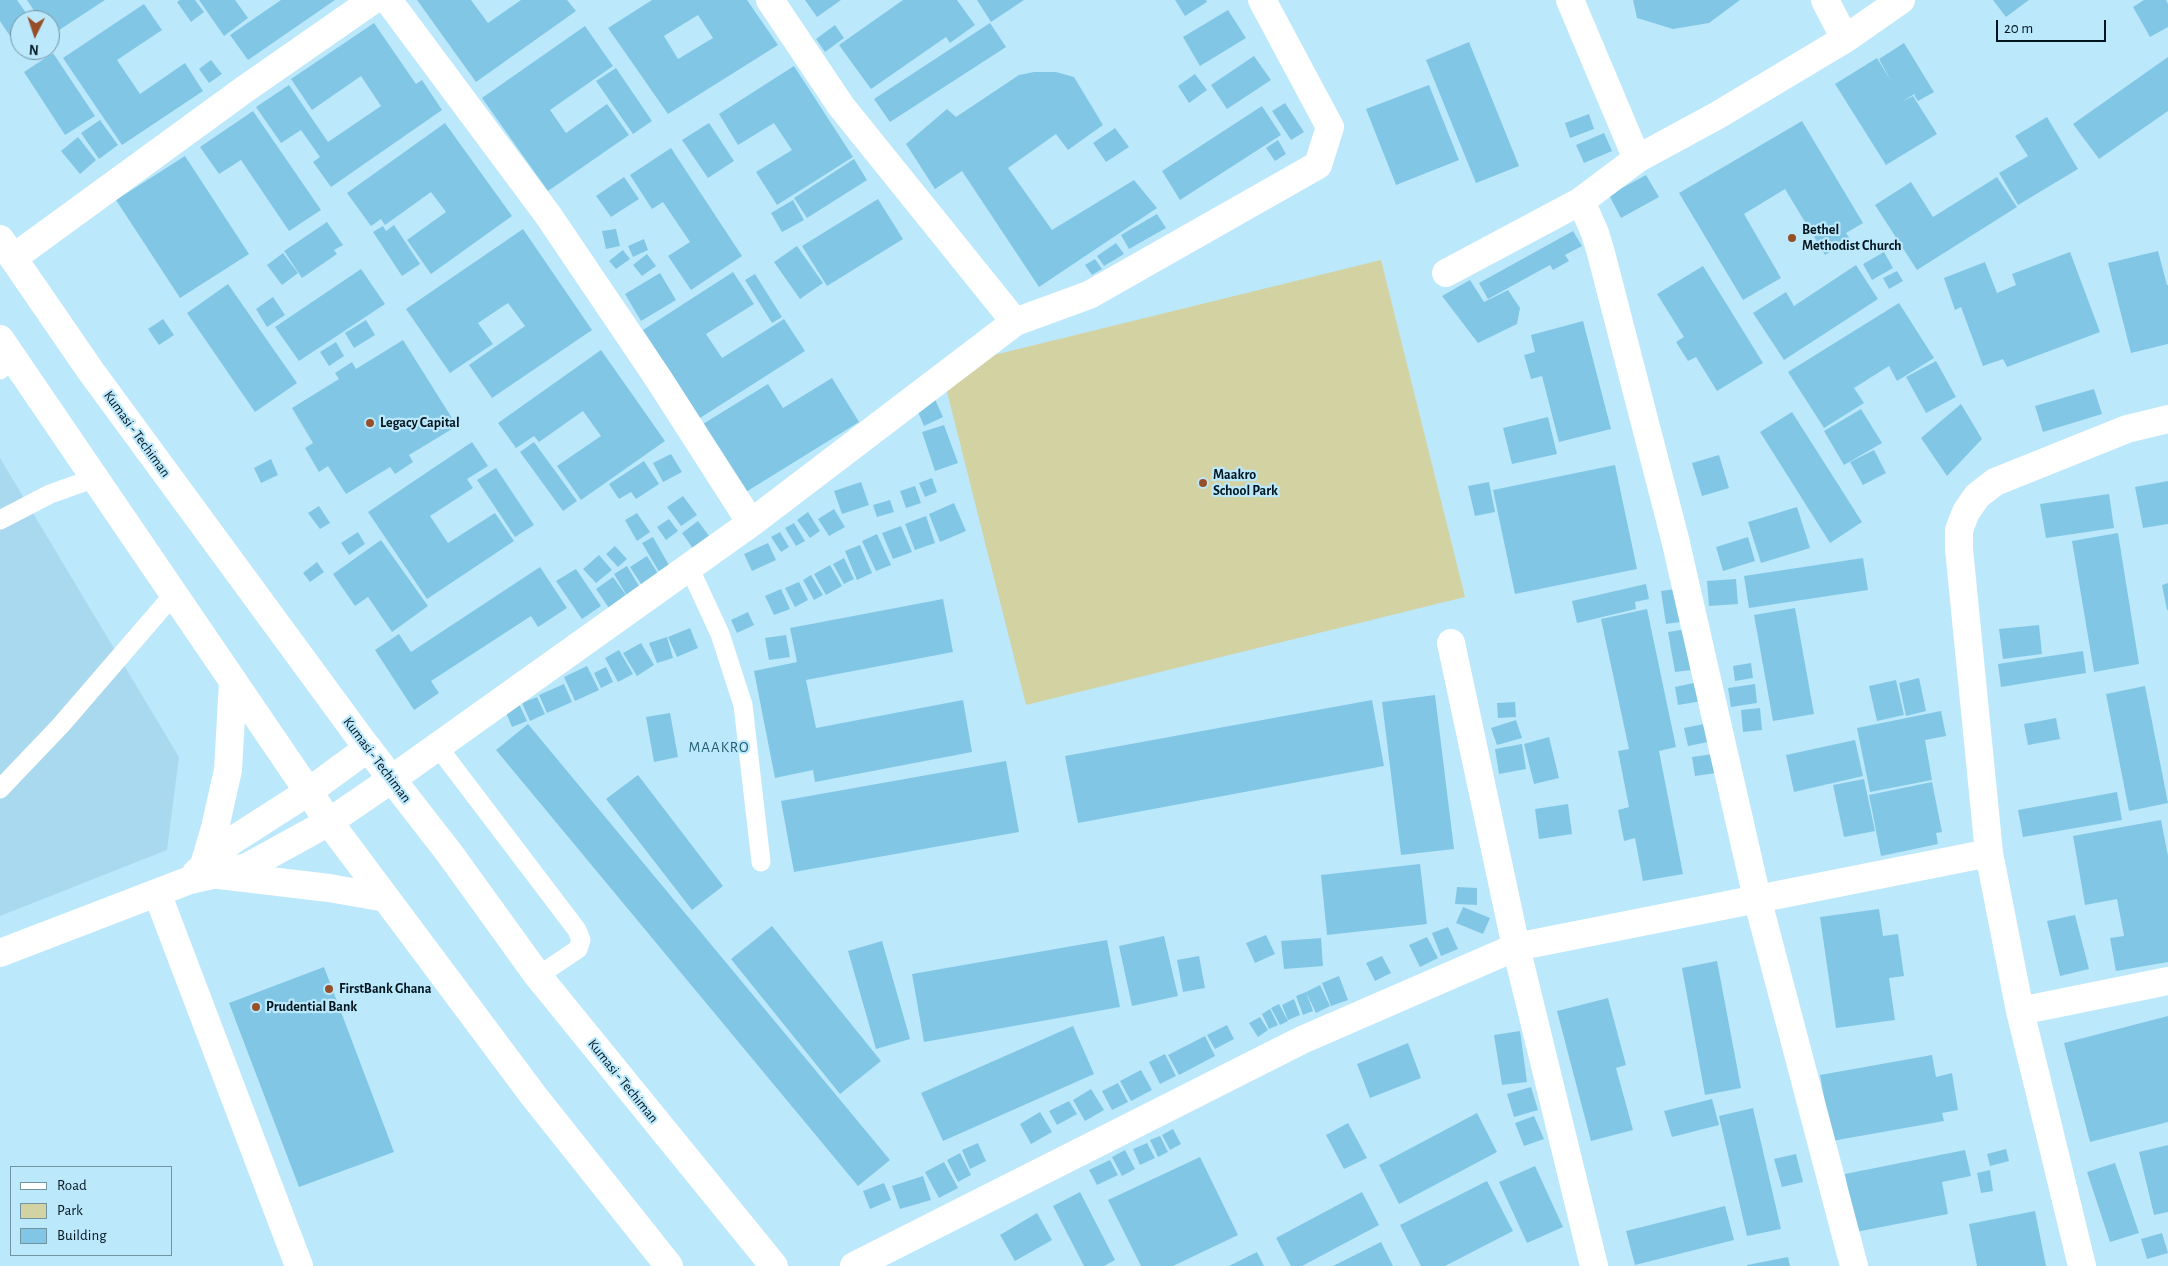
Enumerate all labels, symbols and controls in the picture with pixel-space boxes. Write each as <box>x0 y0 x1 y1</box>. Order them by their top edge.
north arrow <box>10 10 60 60</box>
scale bar <box>1998 10 2108 42</box>
text: 20 m <box>2004 21 2033 36</box>
text: N <box>29 42 39 56</box>
place label: Bethel Methodist Church <box>1802 222 1902 254</box>
marker: Bethel Methodist Church <box>1786 232 1798 244</box>
street label: Kumasi - Techiman <box>100 387 174 481</box>
place label: Legacy Capital <box>380 415 460 431</box>
marker: Legacy Capital <box>364 417 376 429</box>
place label: Maakro School Park <box>1213 467 1278 500</box>
marker: Maakro School Park <box>1197 477 1209 489</box>
street label: Kumasi - Techiman <box>339 714 415 806</box>
district label: MAAKRO <box>688 738 750 756</box>
place label: FirstBank Ghana <box>339 981 431 997</box>
marker: FirstBank Ghana <box>323 983 335 995</box>
place label: Prudential Bank <box>266 999 357 1015</box>
marker: Prudential Bank <box>250 1001 262 1013</box>
street label: Kumasi - Techiman <box>584 1036 662 1126</box>
legend <box>10 1166 172 1256</box>
text: Road <box>57 1178 87 1193</box>
text: Park <box>57 1203 83 1218</box>
text: Building <box>57 1228 107 1243</box>

